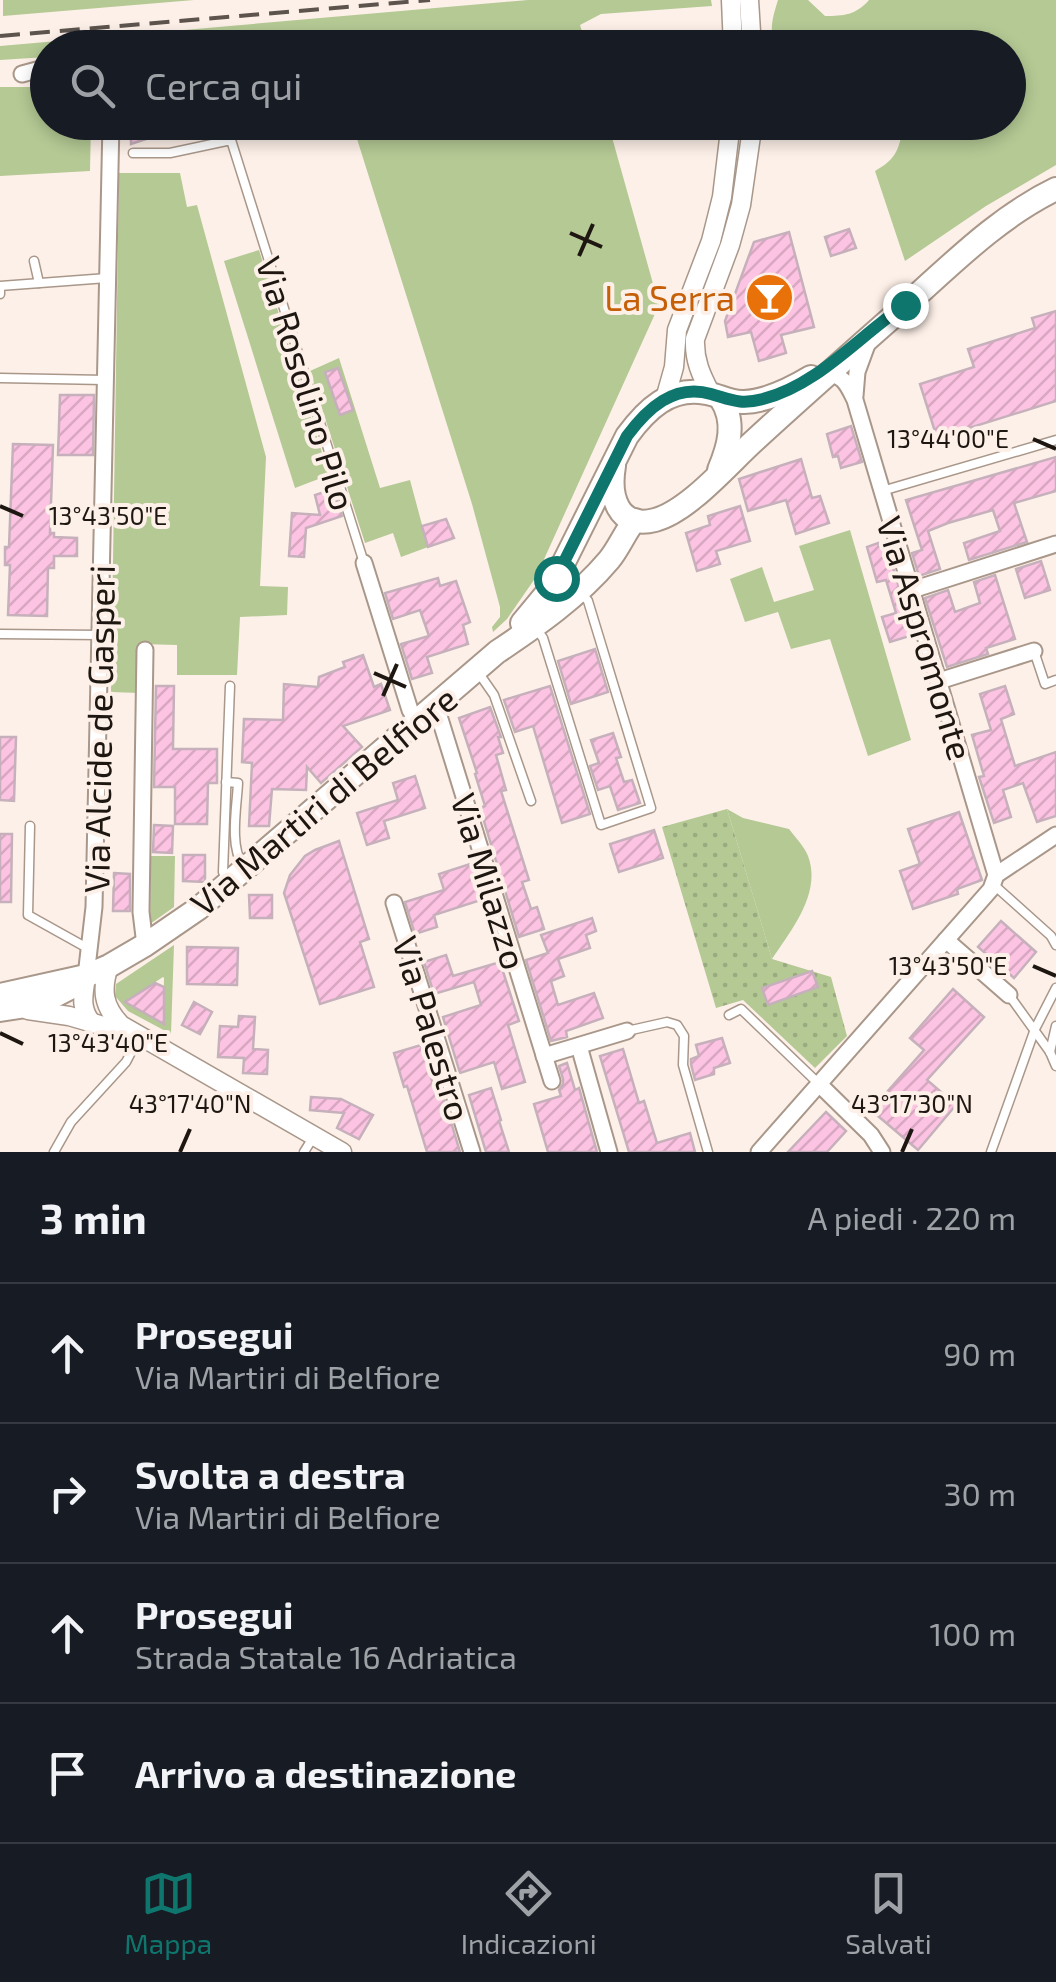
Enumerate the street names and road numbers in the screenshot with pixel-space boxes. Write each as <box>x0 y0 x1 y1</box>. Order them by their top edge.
street label: Via Rosolino Pilo <box>249 251 365 515</box>
street label: Via Aspromonte <box>869 511 983 765</box>
street label: Via Alcide de Gasperi <box>74 565 122 893</box>
street label: Via Martiri di Belfiore <box>181 676 465 924</box>
street label: Via Milazzo <box>443 788 537 974</box>
street label: Via Palestro <box>385 931 481 1125</box>

